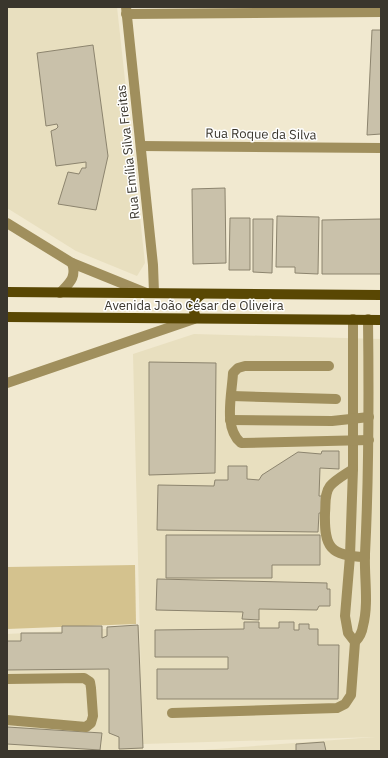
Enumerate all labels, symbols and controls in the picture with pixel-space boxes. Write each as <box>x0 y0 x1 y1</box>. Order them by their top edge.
street label: Rua Emília Silva Freitas <box>112 84 144 220</box>
street label: Rua Roque da Silva <box>205 125 317 143</box>
street label: Avenida João César de Oliveira <box>104 297 284 314</box>

